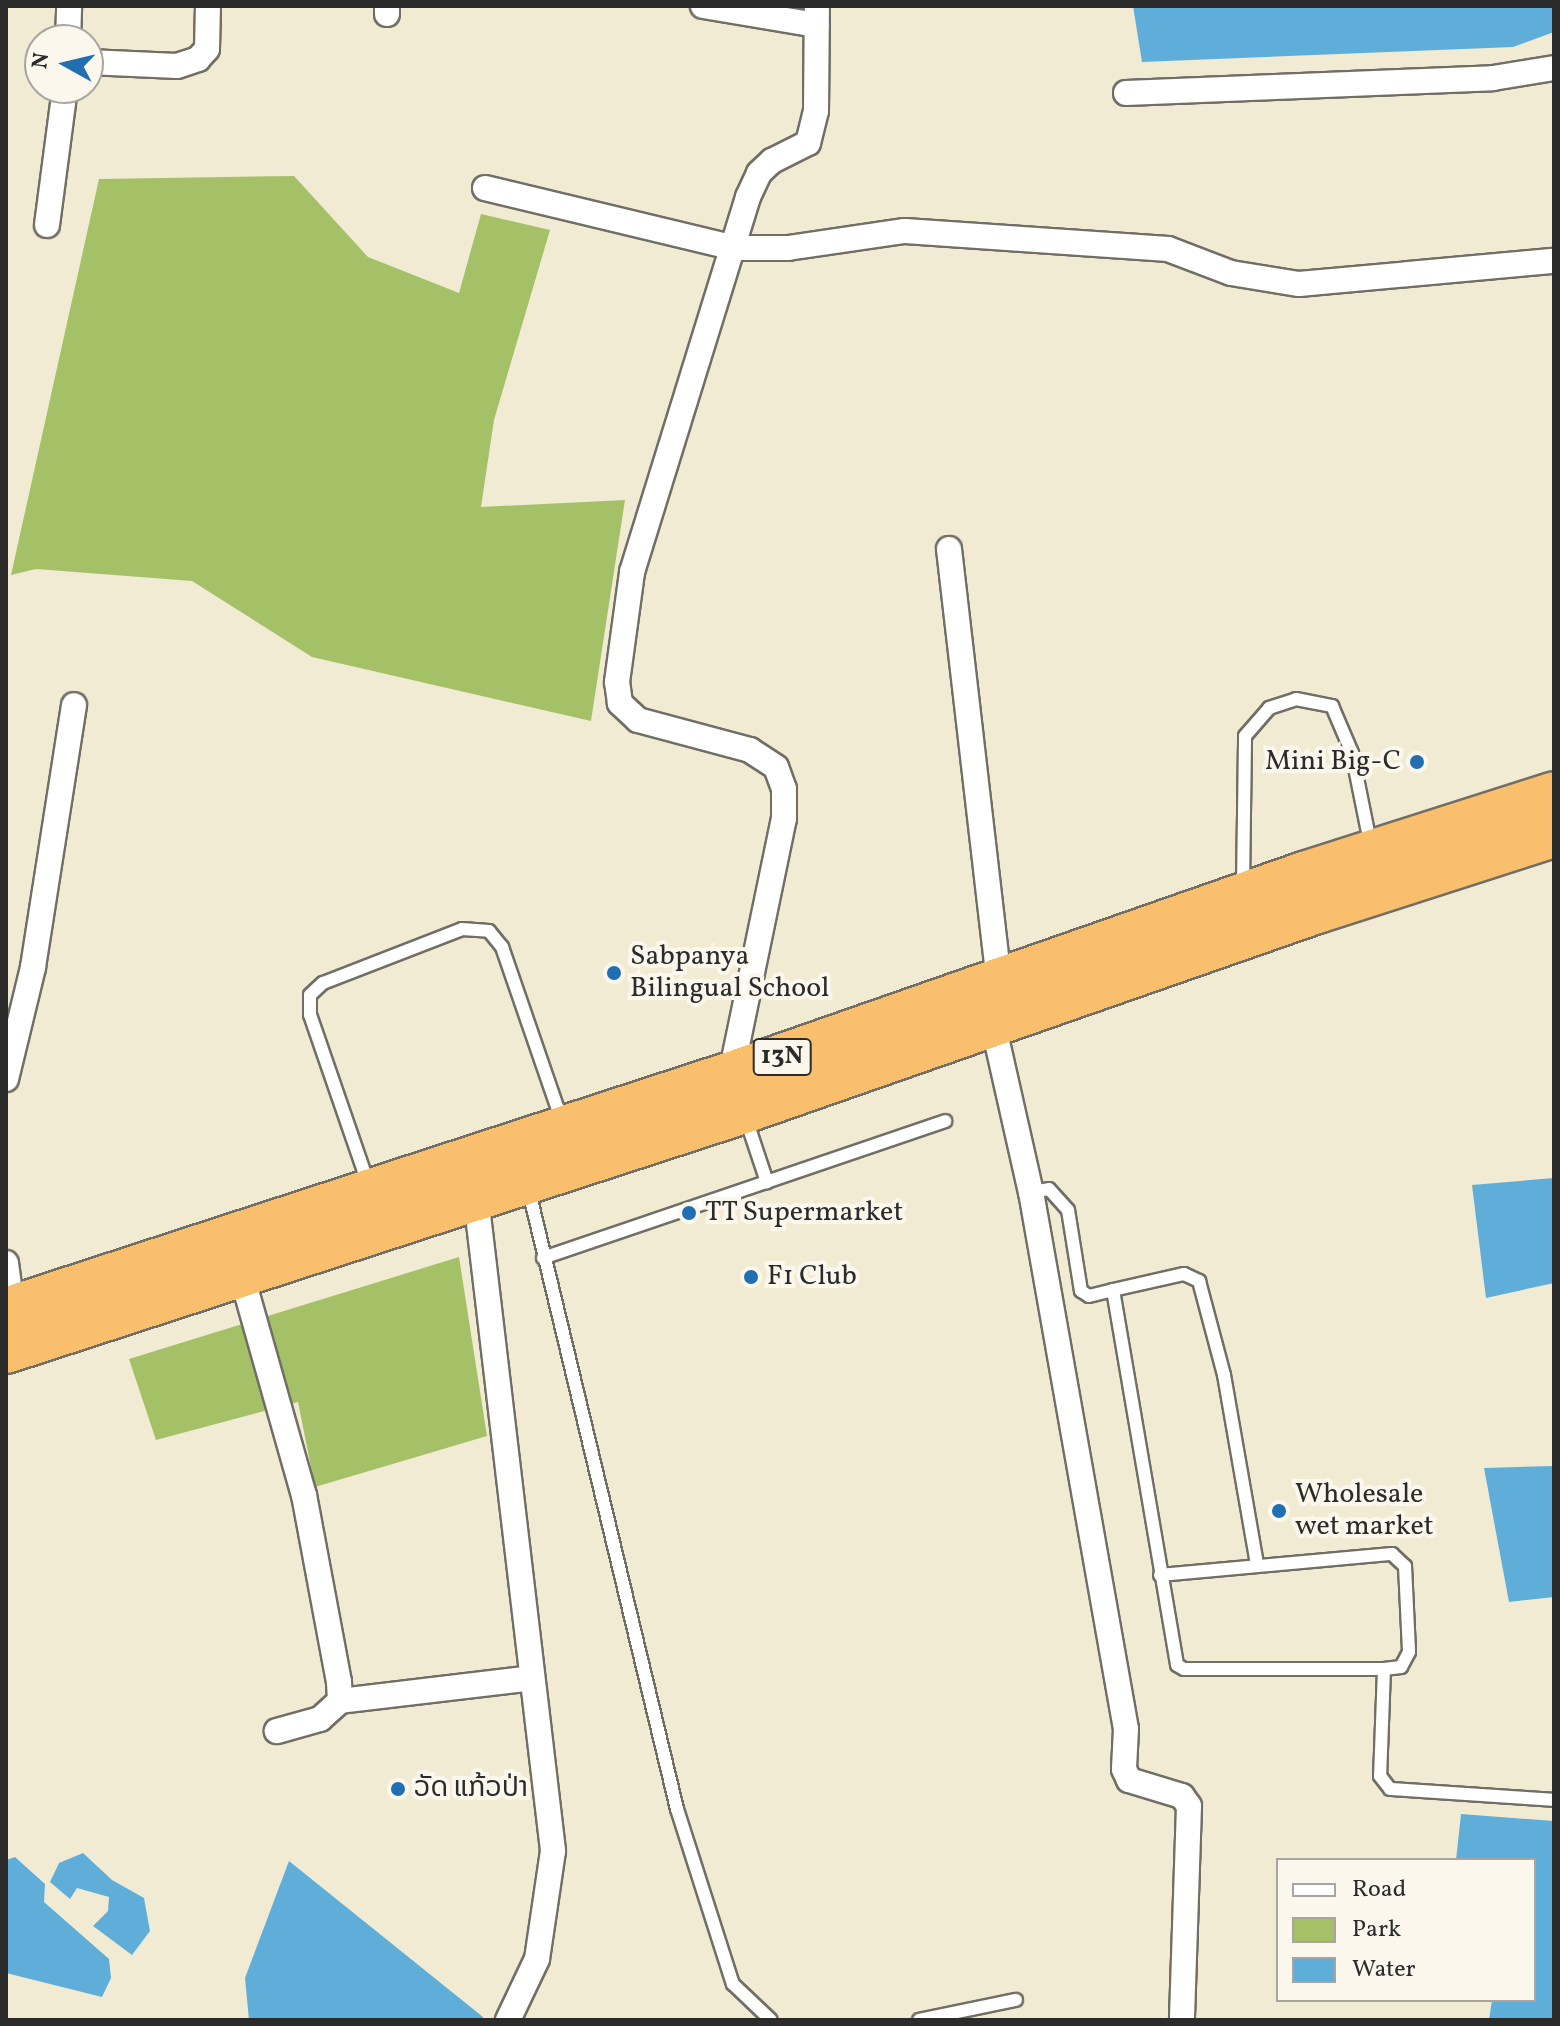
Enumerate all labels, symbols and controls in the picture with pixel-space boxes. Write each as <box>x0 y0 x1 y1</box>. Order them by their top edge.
north arrow <box>24 24 104 104</box>
text: N <box>25 51 58 71</box>
place label: Mini Big-C <box>1265 745 1401 779</box>
marker: Mini Big-C <box>1408 753 1426 771</box>
place label: Sabpanya Bilingual School <box>630 940 829 1006</box>
marker: Sabpanya Bilingual School <box>605 964 623 982</box>
road number: 13N <box>752 1035 812 1079</box>
place label: TT Supermarket <box>705 1196 904 1230</box>
marker: TT Supermarket <box>680 1204 698 1222</box>
place label: F1 Club <box>767 1260 857 1294</box>
marker: F1 Club <box>742 1268 760 1286</box>
place label: Wholesale wet market <box>1295 1478 1433 1544</box>
marker: Wholesale wet market <box>1270 1502 1288 1520</box>
place label: ວັດ ແກ້ວປ່າ <box>414 1772 528 1806</box>
marker: ວັດ ແກ້ວປ່າ <box>389 1780 407 1798</box>
legend <box>1276 1858 1536 2002</box>
text: Road <box>1352 1873 1406 1907</box>
text: Park <box>1352 1913 1401 1947</box>
text: Water <box>1352 1953 1416 1987</box>

